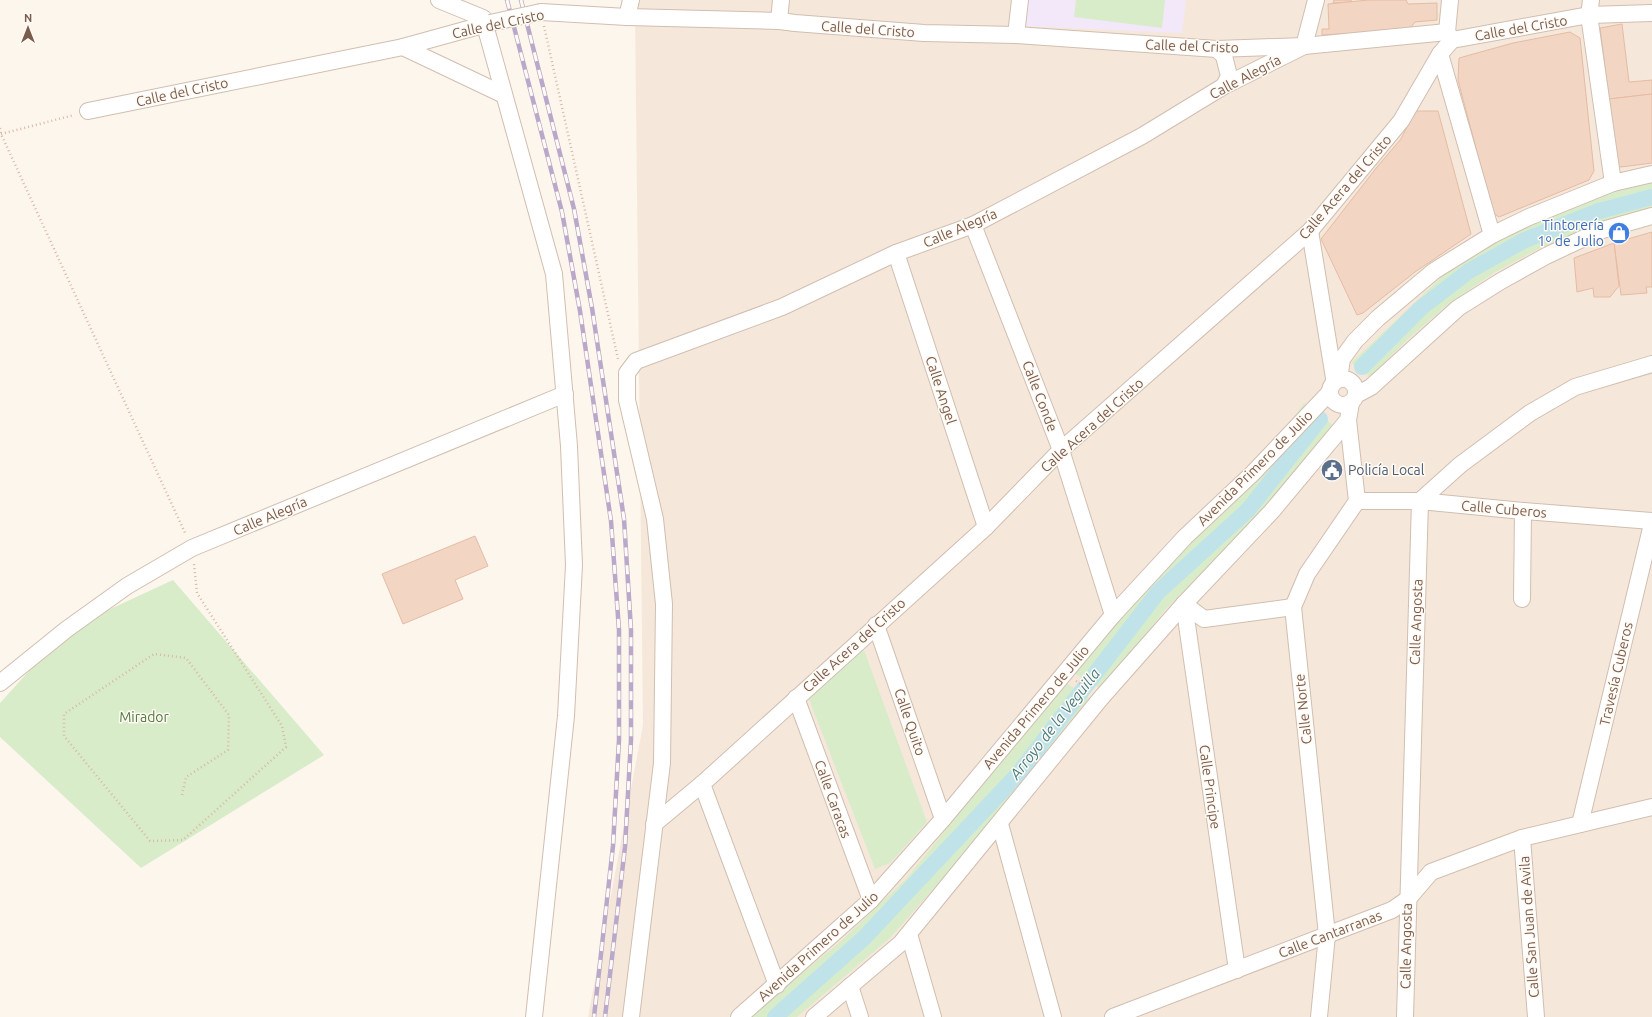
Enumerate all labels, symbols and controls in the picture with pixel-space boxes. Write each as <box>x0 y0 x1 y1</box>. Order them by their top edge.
street label: Calle del Cristo <box>450 6 546 42</box>
north arrow <box>8 8 48 48</box>
text: N <box>24 12 32 24</box>
street label: Calle del Cristo <box>1473 12 1569 44</box>
street label: Calle del Cristo <box>821 18 915 40</box>
street label: Calle del Cristo <box>1145 36 1239 56</box>
street label: Calle Alegría <box>1207 52 1283 102</box>
street label: Calle del Cristo <box>134 74 230 110</box>
street label: Calle Acera del Cristo <box>1295 132 1395 242</box>
street label: Calle Alegría <box>921 205 999 251</box>
place label: Tintorería 1º de Julio <box>1537 217 1604 249</box>
shop icon: Tintorería 1º de Julio <box>1606 220 1632 246</box>
street label: Calle Angel <box>922 354 960 426</box>
street label: Calle Conde <box>1019 358 1061 434</box>
street label: Calle Acera del Cristo <box>1037 375 1147 475</box>
street label: Avenida Primero de Julio <box>1194 407 1316 529</box>
public building icon: Policía Local <box>1319 457 1345 483</box>
place label: Policía Local <box>1348 462 1425 478</box>
street label: Calle Alegría <box>231 493 309 539</box>
street label: Calle Cuberos <box>1460 497 1548 521</box>
street label: Calle Angosta <box>1407 579 1425 665</box>
street label: Calle Acera del Cristo <box>799 595 909 695</box>
street label: Travesía Cuberos <box>1596 620 1636 728</box>
street label: Avenida Primero de Julio <box>980 642 1092 772</box>
water label: Arroyo de la Veguilla <box>1006 665 1103 783</box>
street label: Calle Norte <box>1291 673 1315 745</box>
street label: Calle Quito <box>891 686 929 758</box>
park label: Mirador <box>119 709 170 725</box>
street label: Calle Principe <box>1196 744 1224 830</box>
street label: Calle Caracas <box>811 758 855 840</box>
street label: Calle San Juan de Avila <box>1516 855 1542 999</box>
street label: Avenida Primero de Julio <box>755 888 881 1004</box>
street label: Calle Angosta <box>1397 903 1415 989</box>
street label: Calle Cantarranas <box>1276 907 1384 961</box>

